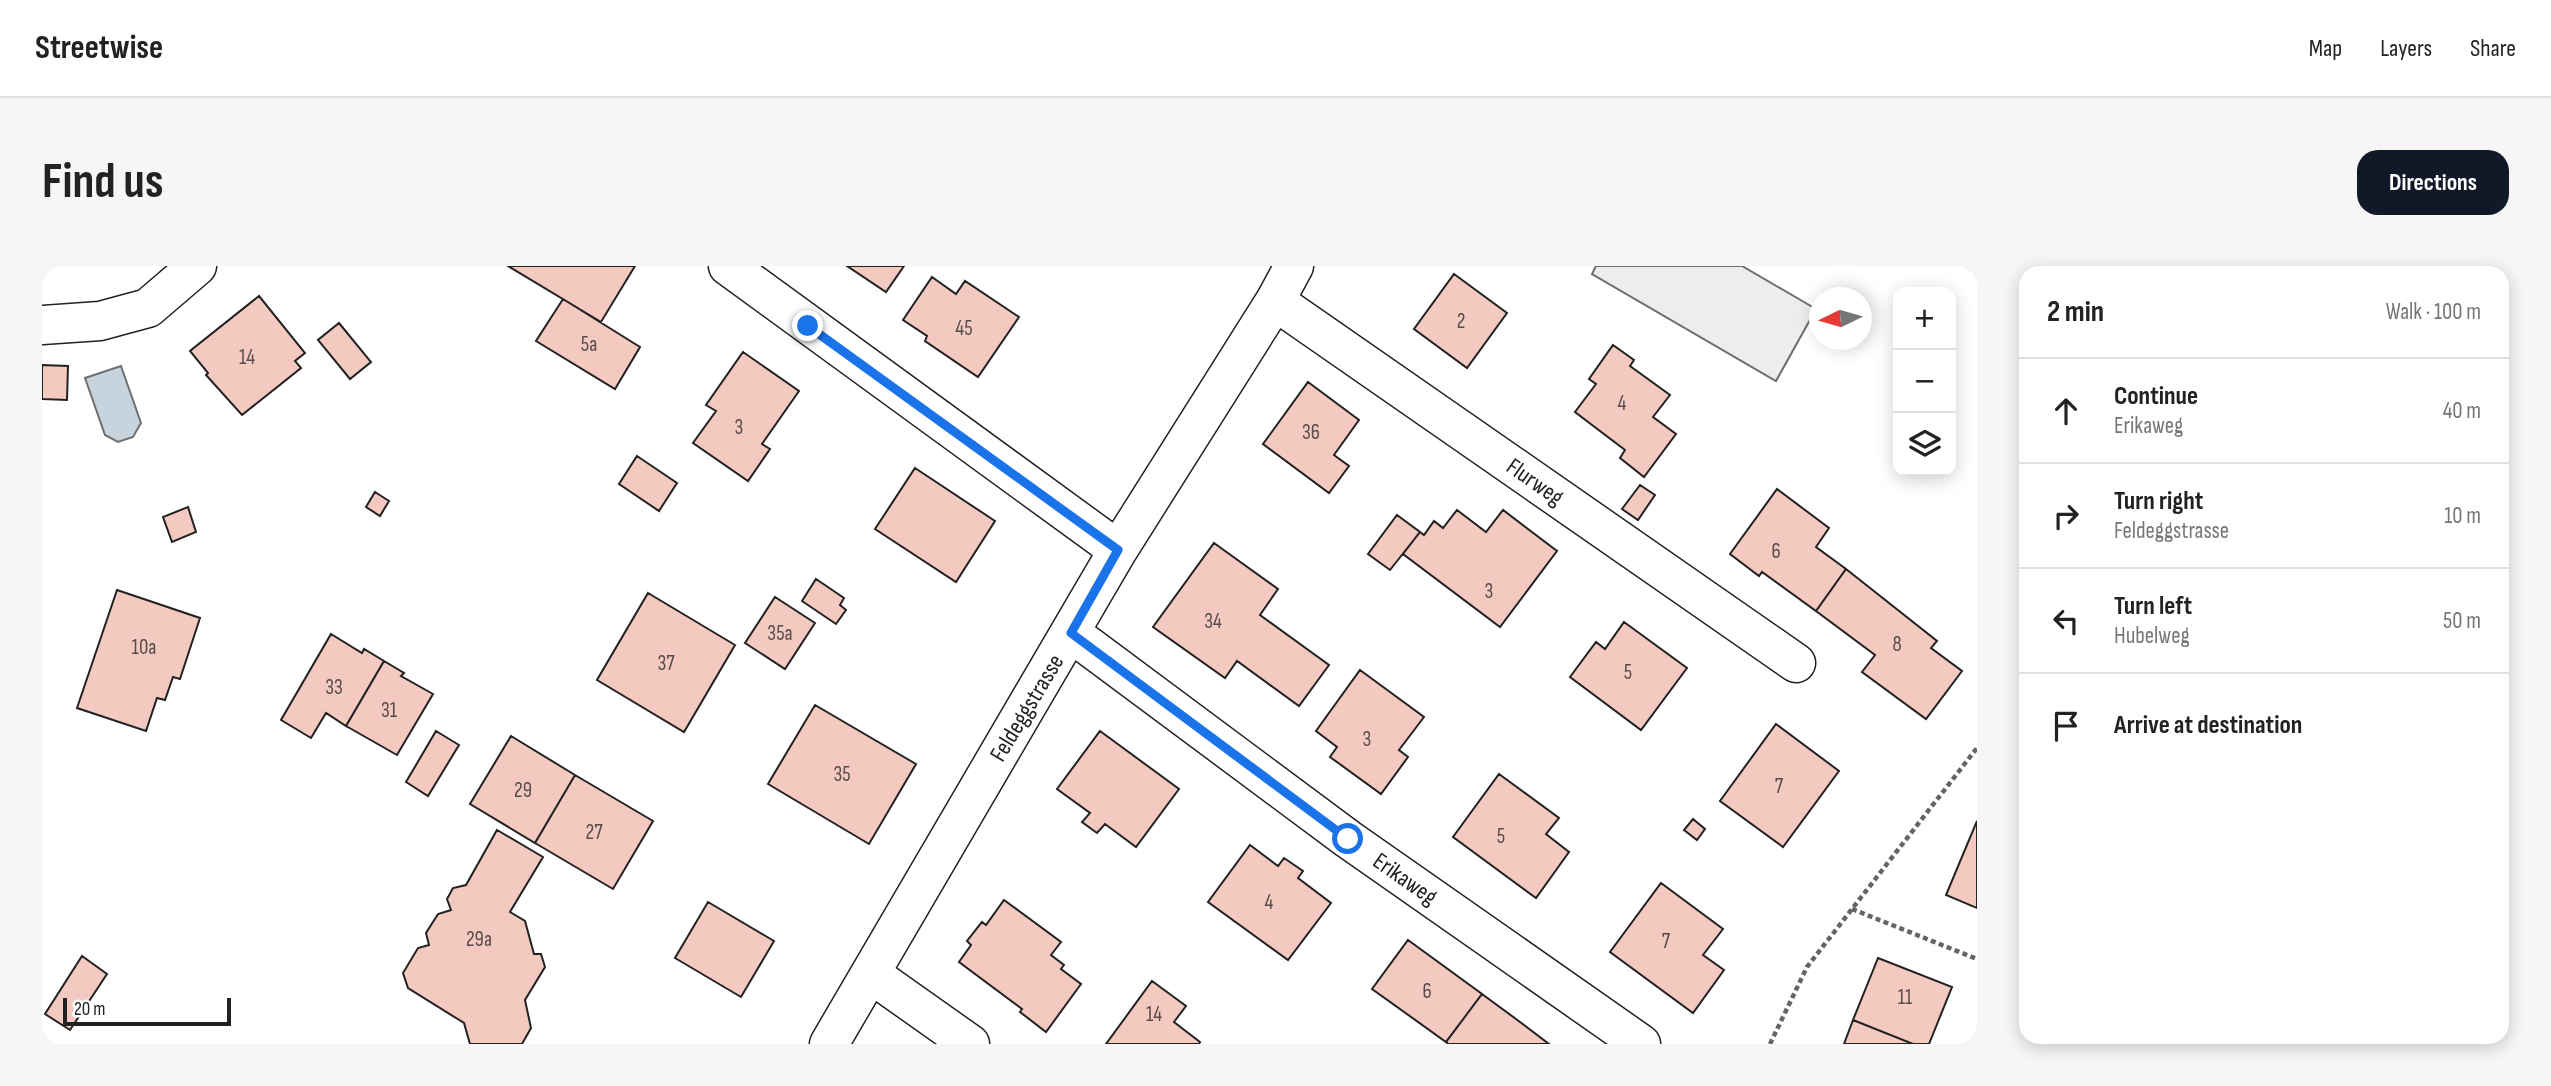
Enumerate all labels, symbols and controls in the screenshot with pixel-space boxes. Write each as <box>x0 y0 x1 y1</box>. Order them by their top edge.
text: Streetwise <box>35 28 163 68</box>
text: Map <box>2309 34 2342 63</box>
text: Layers <box>2380 34 2432 63</box>
text: Share <box>2470 34 2516 63</box>
button: Directions <box>2357 150 2509 215</box>
text: Find us <box>42 153 164 212</box>
north arrow <box>1809 287 1872 350</box>
map controls <box>1893 287 1956 476</box>
button: + <box>1893 287 1956 350</box>
text: 2 min <box>2047 294 2104 330</box>
text: Walk · 100 m <box>2386 298 2481 326</box>
house number: 2 <box>1457 309 1465 334</box>
route end <box>792 310 823 341</box>
house number: 45 <box>955 316 973 341</box>
house number: 5a <box>581 332 597 357</box>
house number: 14 <box>239 345 255 370</box>
button: − <box>1893 350 1956 413</box>
text: Continue <box>2114 381 2198 412</box>
house number: 4 <box>1618 391 1627 416</box>
icon: ahead <box>2047 392 2085 430</box>
text: 40 m <box>2443 397 2481 425</box>
text: Erikaweg <box>2114 412 2183 440</box>
button: layers <box>1893 413 1956 476</box>
house number: 3 <box>735 415 743 440</box>
house number: 36 <box>1302 420 1320 445</box>
street label: Flurweg <box>1501 452 1569 512</box>
text: Turn right <box>2114 486 2203 517</box>
icon: right <box>2047 497 2085 535</box>
text: 10 m <box>2444 502 2481 530</box>
text: Feldeggstrasse <box>2114 517 2229 545</box>
house number: 6 <box>1771 539 1781 564</box>
house number: 3 <box>1485 579 1493 604</box>
text: Turn left <box>2114 591 2192 622</box>
icon: left <box>2047 602 2085 640</box>
text: 50 m <box>2443 607 2481 635</box>
house number: 34 <box>1204 609 1222 634</box>
house number: 35a <box>767 621 793 646</box>
text: Hubelweg <box>2114 622 2190 650</box>
house number: 8 <box>1892 632 1902 657</box>
house number: 10a <box>132 635 156 660</box>
street label: Feldeggstrasse <box>984 649 1070 767</box>
house number: 37 <box>657 651 675 676</box>
house number: 5 <box>1624 660 1632 685</box>
house number: 33 <box>325 675 343 700</box>
house number: 31 <box>381 698 398 723</box>
icon: arrive <box>2047 707 2085 745</box>
text: Arrive at destination <box>2114 710 2302 741</box>
house number: 3 <box>1363 727 1371 752</box>
house number: 35 <box>833 762 851 787</box>
house number: 7 <box>1775 774 1784 799</box>
house number: 29 <box>514 778 532 803</box>
house number: 27 <box>585 820 603 845</box>
route start <box>1332 823 1363 854</box>
house number: 5 <box>1497 824 1505 849</box>
street label: Erikaweg <box>1367 846 1443 912</box>
house number: 4 <box>1265 890 1274 915</box>
house number: 29a <box>466 927 492 952</box>
house number: 7 <box>1662 929 1671 954</box>
house number: 6 <box>1422 979 1432 1004</box>
house number: 11 <box>1898 985 1913 1010</box>
scale bar <box>63 995 231 1027</box>
text: 20 m <box>74 998 106 1021</box>
house number: 14 <box>1146 1002 1162 1027</box>

